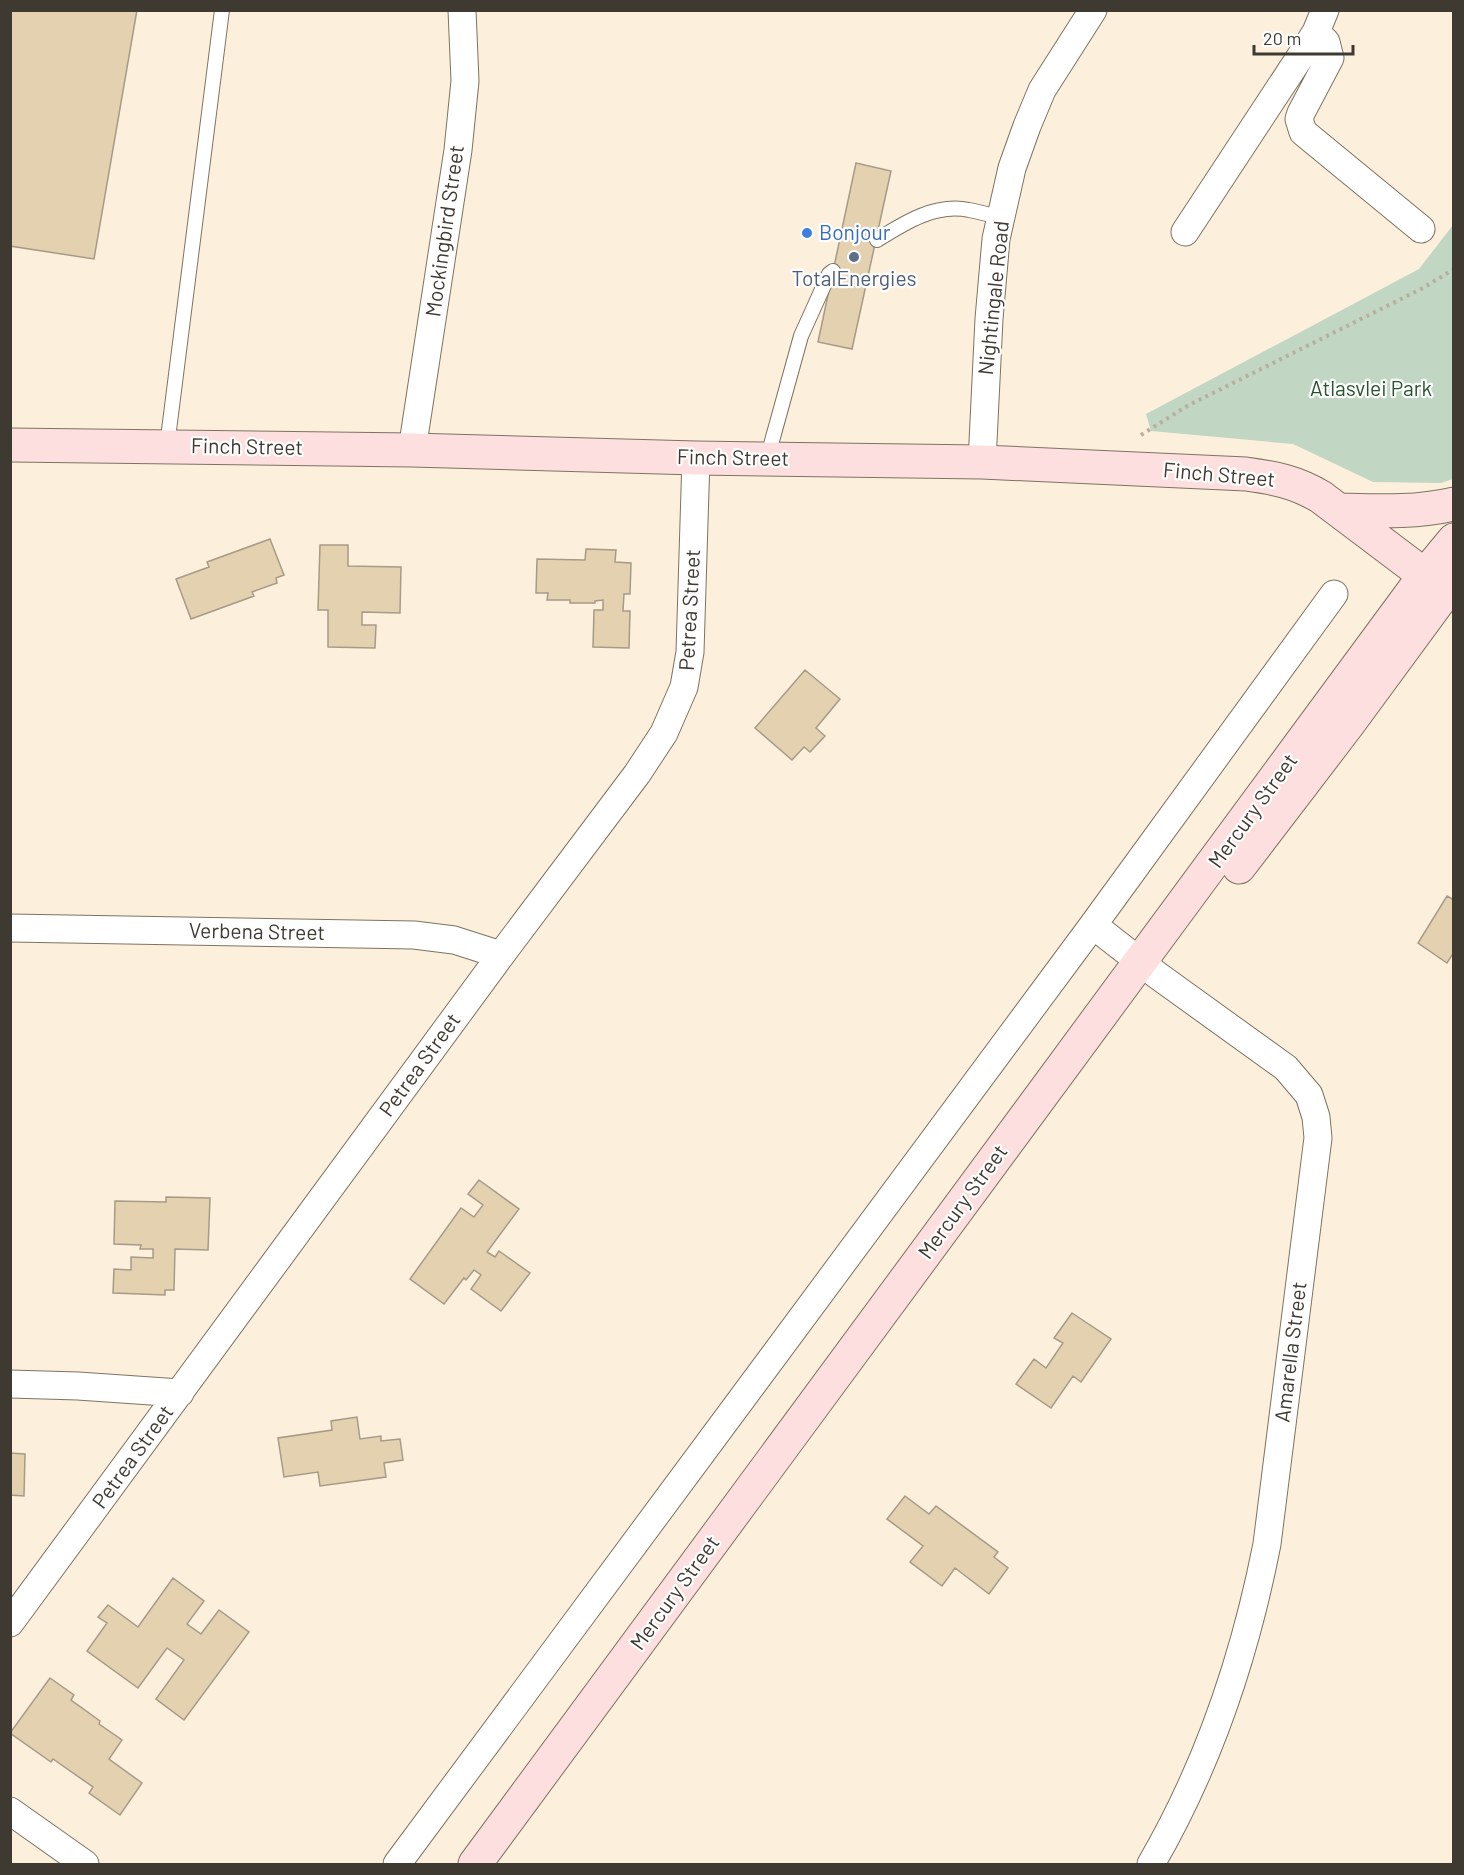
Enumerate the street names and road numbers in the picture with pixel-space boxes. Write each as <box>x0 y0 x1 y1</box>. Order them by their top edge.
street label: Mockingbird Street <box>419 143 468 318</box>
street label: Nightingale Road <box>972 219 1013 376</box>
street label: Finch Street <box>191 432 303 459</box>
street label: Finch Street <box>677 443 789 470</box>
street label: Finch Street <box>1162 456 1276 491</box>
street label: Petrea Street <box>673 549 704 671</box>
street label: Mercury Street <box>1202 748 1302 872</box>
street label: Verbena Street <box>189 917 325 944</box>
street label: Petrea Street <box>373 1008 465 1121</box>
street label: Mercury Street <box>912 1139 1012 1263</box>
street label: Amarella Street <box>1268 1280 1311 1424</box>
street label: Petrea Street <box>86 1400 178 1513</box>
street label: Mercury Street <box>624 1530 724 1654</box>

